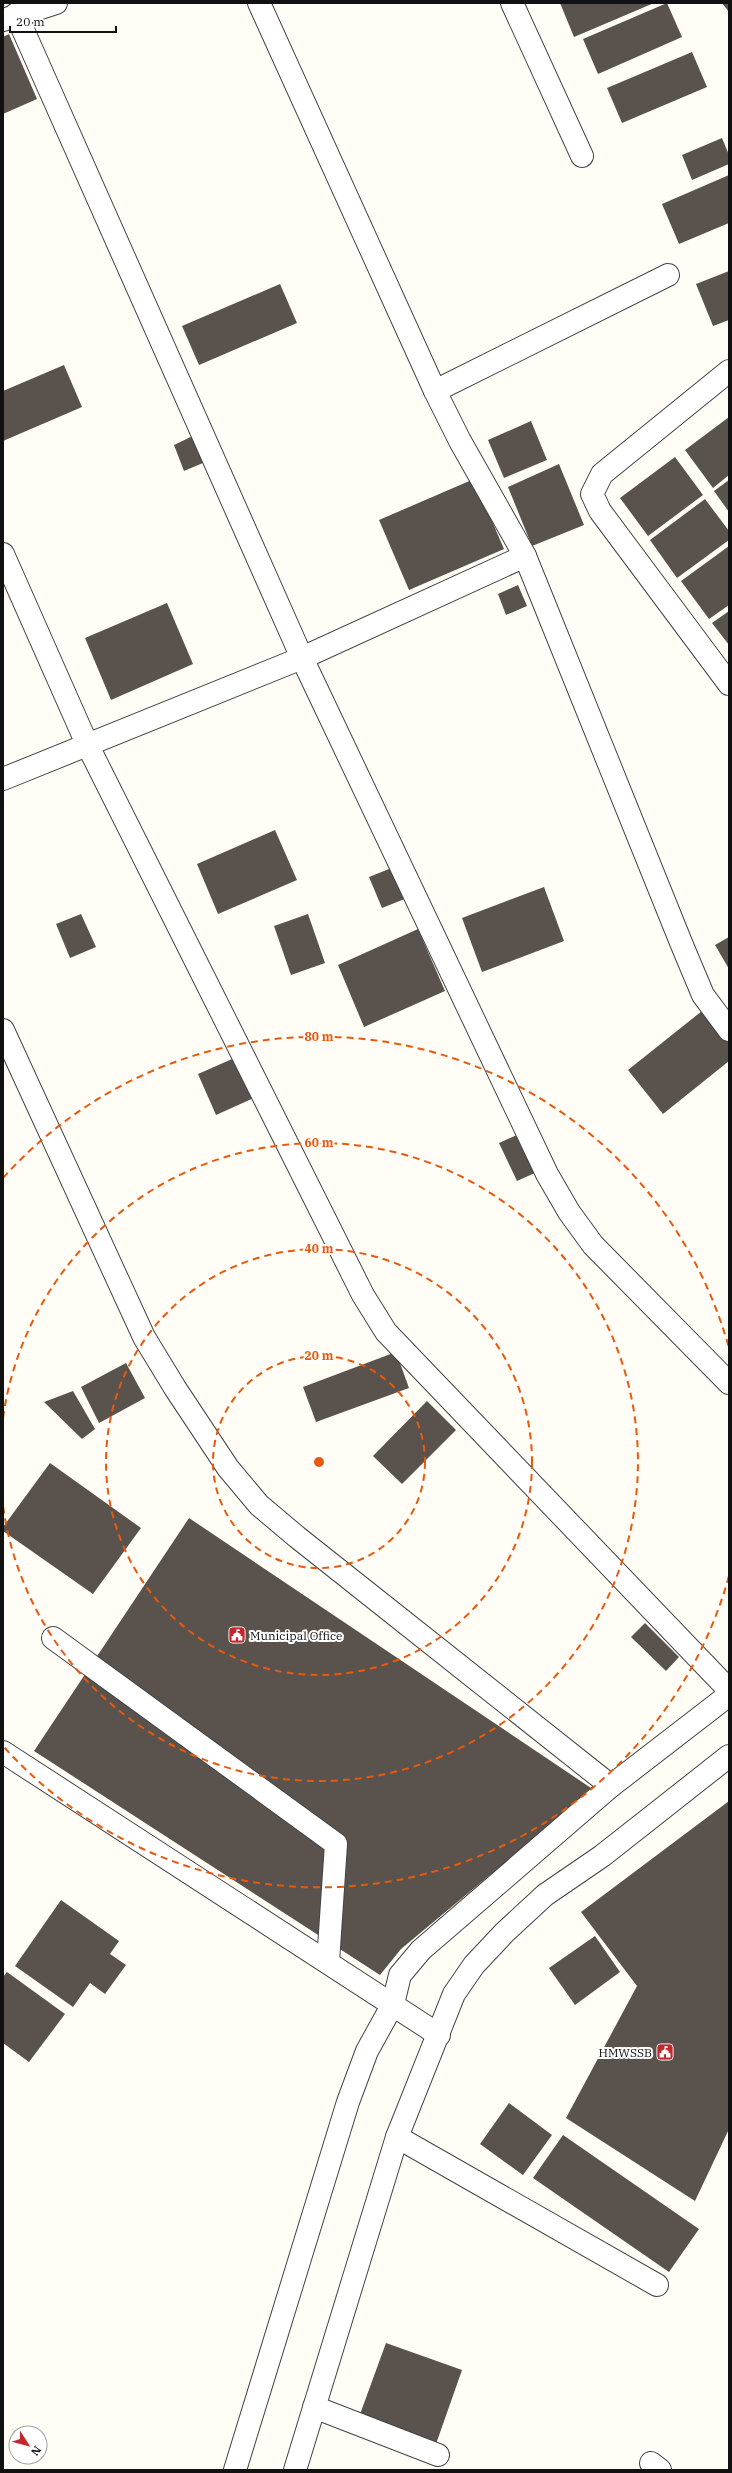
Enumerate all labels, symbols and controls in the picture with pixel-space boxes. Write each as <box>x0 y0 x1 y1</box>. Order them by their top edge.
scale bar <box>10 8 116 34</box>
text: 20 m <box>16 14 45 29</box>
text: 80 m <box>305 1029 334 1044</box>
text: 60 m <box>305 1135 334 1150</box>
text: 40 m <box>305 1241 334 1256</box>
text: 20 m <box>305 1348 334 1363</box>
centre of rings <box>312 1455 326 1469</box>
public building icon: Municipal Office <box>227 1625 247 1645</box>
place label: Municipal Office <box>250 1628 343 1643</box>
public building icon: HMWSSB <box>655 2042 675 2062</box>
place label: HMWSSB <box>598 2045 652 2060</box>
north arrow <box>8 2425 48 2465</box>
text: N <box>28 2443 44 2459</box>

